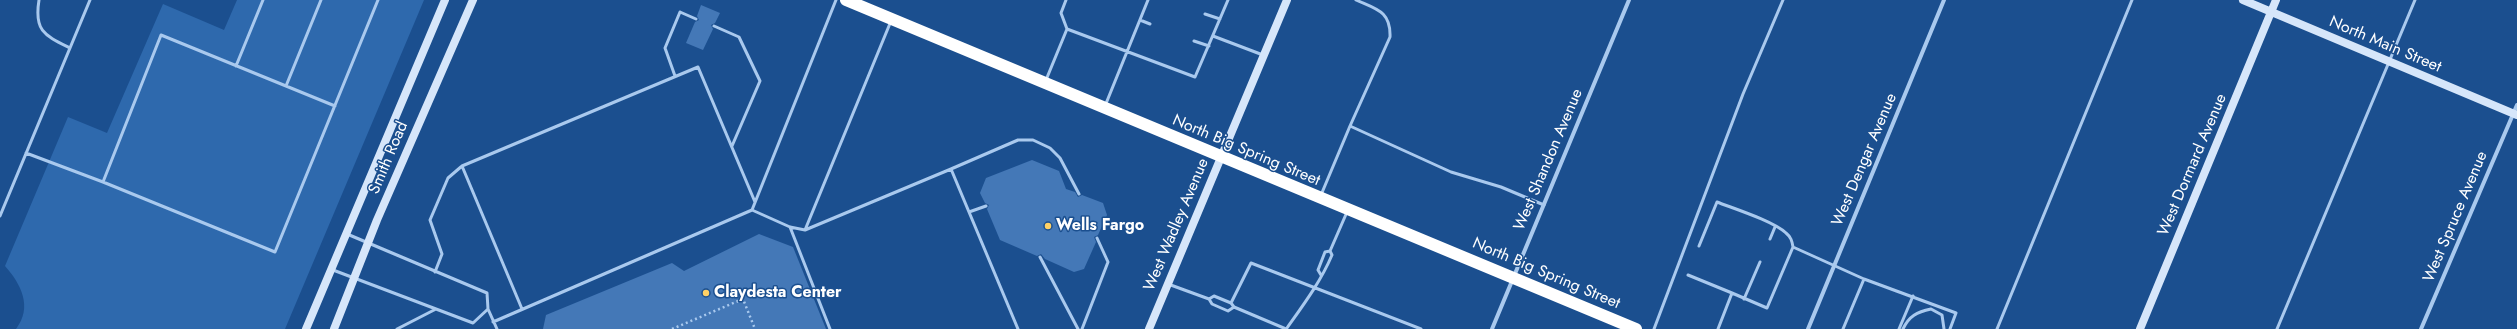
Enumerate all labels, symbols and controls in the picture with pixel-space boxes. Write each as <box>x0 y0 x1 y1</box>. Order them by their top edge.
street label: North Main Street <box>2326 13 2444 77</box>
street label: West Shandon Avenue <box>1510 86 1588 234</box>
street label: West Dengar Avenue <box>1828 91 1902 229</box>
street label: West Dormard Avenue <box>2154 91 2232 239</box>
street label: North Big Spring Street <box>1169 111 1323 191</box>
street label: Smith Road <box>365 119 413 197</box>
street label: West Spruce Avenue <box>2420 149 2492 285</box>
street label: West Wadley Avenue <box>1140 156 1214 294</box>
place label: Wells Fargo <box>1056 216 1144 236</box>
marker: Wells Fargo <box>1043 221 1053 231</box>
street label: North Big Spring Street <box>1469 234 1623 314</box>
place label: Claydesta Center <box>714 283 842 303</box>
marker: Claydesta Center <box>701 288 711 298</box>

